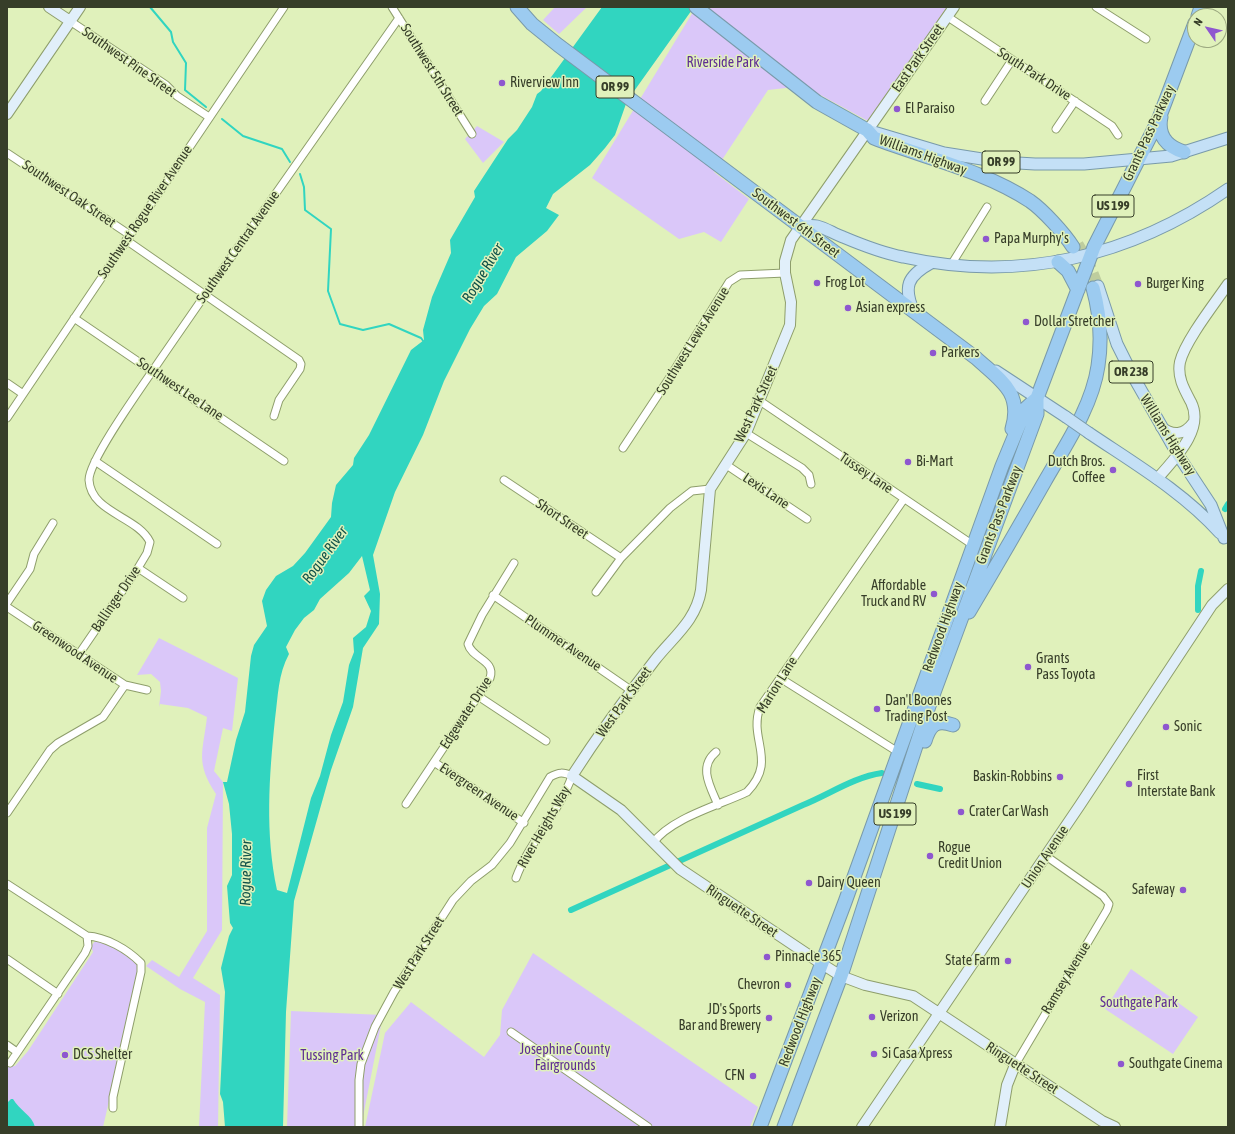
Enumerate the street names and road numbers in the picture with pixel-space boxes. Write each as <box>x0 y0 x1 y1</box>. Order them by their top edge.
street label: Southwest 5th Street <box>397 21 467 119</box>
street label: East Park Street <box>888 21 948 95</box>
street label: Southwest Pine Street <box>79 23 179 101</box>
street label: South Park Drive <box>994 44 1074 104</box>
road number: OR 99 <box>596 76 634 98</box>
street label: Grants Pass Parkway <box>1119 82 1179 184</box>
street label: Williams Highway <box>877 131 969 179</box>
street label: Southwest Rogue River Avenue <box>94 142 196 282</box>
road number: OR 99 <box>982 151 1020 173</box>
street label: Southwest Oak Street <box>19 157 119 231</box>
street label: Southwest 6th Street <box>749 185 843 261</box>
street label: Southwest Central Avenue <box>193 187 283 307</box>
road number: US 199 <box>1092 195 1134 217</box>
street label: Southwest Lewis Avenue <box>653 284 733 398</box>
street label: Southwest Lee Lane <box>134 354 226 424</box>
road number: OR 238 <box>1109 361 1153 383</box>
street label: West Park Street <box>731 363 781 445</box>
street label: Williams Highway <box>1136 391 1200 479</box>
street label: Tussey Lane <box>836 449 896 497</box>
street label: Grants Pass Parkway <box>972 463 1026 567</box>
street label: Lexis Lane <box>740 469 792 513</box>
street label: Short Street <box>532 495 592 543</box>
street label: Ballinger Drive <box>88 563 144 635</box>
street label: Redwood Highway <box>919 580 967 674</box>
street label: Plummer Avenue <box>522 611 604 675</box>
street label: Greenwood Avenue <box>29 617 121 687</box>
street label: Marion Lane <box>753 654 801 716</box>
street label: West Park Street <box>593 663 655 741</box>
street label: Edgewater Drive <box>436 674 496 752</box>
street label: Evergreen Avenue <box>436 759 522 825</box>
street label: River Heights Way <box>514 783 574 871</box>
road number: US 199 <box>874 803 916 825</box>
street label: Union Avenue <box>1018 822 1072 892</box>
street label: Ringuette Street <box>703 881 781 941</box>
street label: West Park Street <box>390 913 448 993</box>
street label: Ramsey Avenue <box>1038 939 1094 1017</box>
street label: Redwood Highway <box>775 975 825 1069</box>
street label: Ringuette Street <box>983 1038 1061 1098</box>

